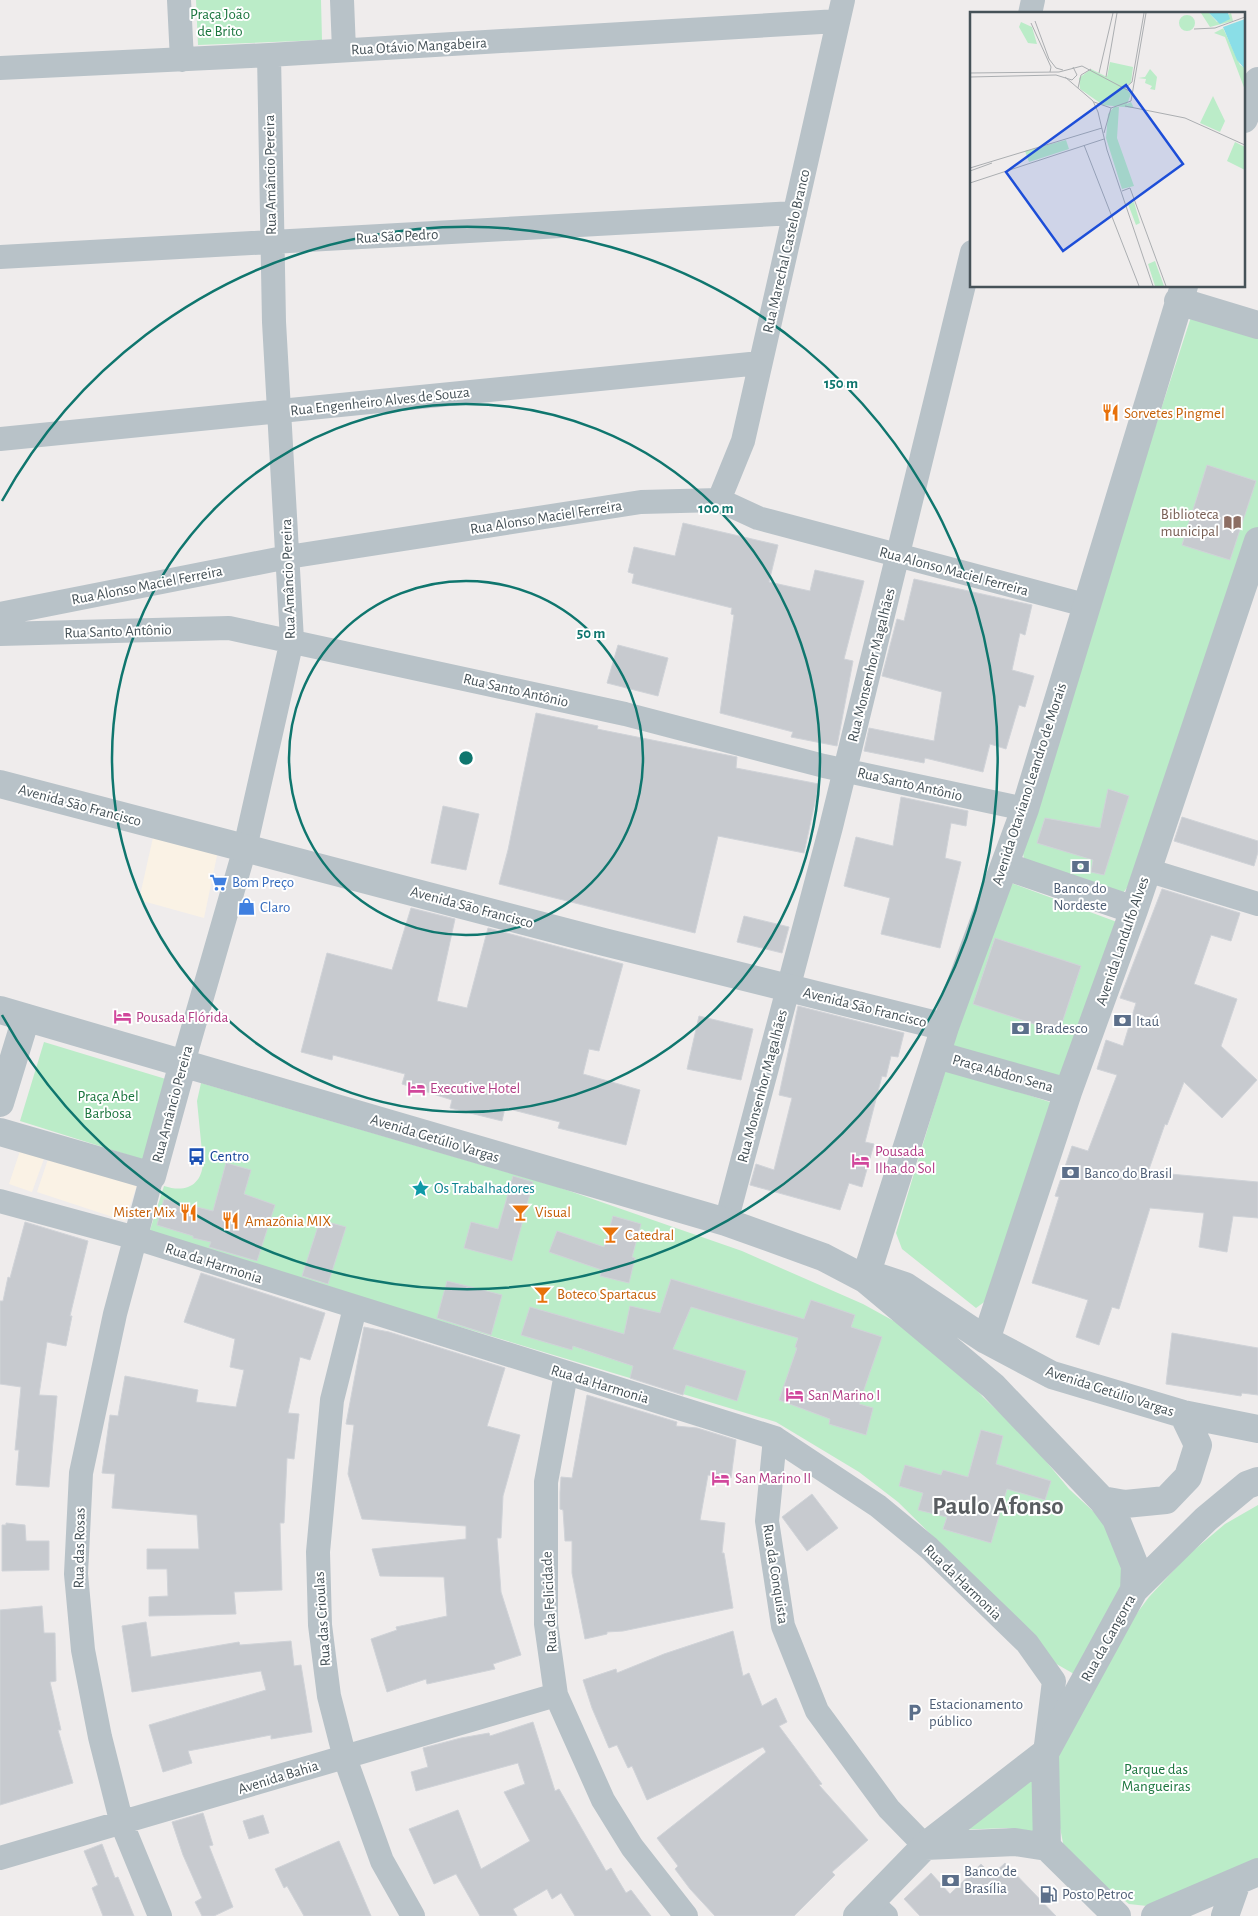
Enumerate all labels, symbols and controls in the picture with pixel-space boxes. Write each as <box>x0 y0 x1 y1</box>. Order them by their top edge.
park label: Praça João de Brito <box>190 7 250 39</box>
inset map <box>970 12 1246 288</box>
street label: Rua Otávio Mangabeira <box>351 35 487 58</box>
street label: Rua Amâncio Pereira <box>262 115 279 235</box>
street label: Rua Marechal Castelo Branco <box>760 168 813 334</box>
street label: Rua São Pedro <box>355 227 439 246</box>
text: 150 m <box>824 376 858 391</box>
street label: Rua Engenheiro Alves de Souza <box>290 385 471 418</box>
restaurant icon: Sorvetes Pingmel <box>1100 403 1120 423</box>
place label: Sorvetes Pingmel <box>1124 406 1225 421</box>
street label: Rua Alonso Maciel Ferreira <box>469 498 623 537</box>
text: 100 m <box>698 501 734 516</box>
place label: Biblioteca municipal <box>1160 507 1219 539</box>
library icon: Biblioteca municipal <box>1223 513 1243 533</box>
street label: Rua Amâncio Pereira <box>279 518 298 639</box>
street label: Rua Alonso Maciel Ferreira <box>878 544 1030 599</box>
street label: Rua Alonso Maciel Ferreira <box>70 563 224 608</box>
street label: Rua Monsenhor Magalhães <box>845 587 898 743</box>
street label: Rua Santo Antônio <box>64 622 172 641</box>
text: 50 m <box>577 626 605 641</box>
street label: Rua Santo Antônio <box>462 671 570 710</box>
street label: Avenida Otaviano Leandro de Morais <box>990 681 1069 887</box>
centre of rings <box>457 749 475 767</box>
street label: Rua Santo Antônio <box>856 765 964 804</box>
street label: Avenida São Francisco <box>17 782 143 829</box>
bank icon: Banco do Nordeste <box>1070 857 1090 877</box>
supermarket icon: Bom Preço <box>208 872 228 892</box>
place label: Bom Preço <box>232 875 294 890</box>
street label: Avenida Landulfo Alves <box>1093 875 1152 1007</box>
place label: Banco do Nordeste <box>1053 881 1107 913</box>
street label: Avenida São Francisco <box>409 884 535 931</box>
shop icon: Claro <box>236 897 256 917</box>
place label: Claro <box>260 900 290 915</box>
street label: Avenida São Francisco <box>802 985 928 1030</box>
hotel icon: Pousada Flórida <box>112 1007 132 1027</box>
street label: Rua Monsenhor Magalhães <box>735 1008 790 1164</box>
place label: Pousada Flórida <box>136 1010 228 1025</box>
bank icon: Itaú <box>1112 1011 1132 1031</box>
place label: Itaú <box>1136 1014 1160 1029</box>
bank icon: Bradesco <box>1011 1018 1031 1038</box>
place label: Bradesco <box>1035 1021 1088 1036</box>
street label: Rua Amâncio Pereira <box>150 1044 195 1164</box>
street label: Praça Abdon Sena <box>951 1052 1055 1095</box>
hotel icon: Executive Hotel <box>406 1078 426 1098</box>
place label: Executive Hotel <box>430 1081 520 1096</box>
park label: Praça Abel Barbosa <box>77 1089 139 1121</box>
street label: Avenida Getúlio Vargas <box>369 1112 501 1165</box>
place label: Pousada Ilha do Sol <box>875 1144 935 1176</box>
bus stop icon: Centro <box>186 1146 206 1166</box>
place label: Centro <box>210 1149 249 1164</box>
hotel icon: Pousada Ilha do Sol <box>851 1150 871 1170</box>
bank icon: Banco do Brasil <box>1060 1163 1080 1183</box>
place label: Banco do Brasil <box>1084 1166 1172 1181</box>
place icon: Os Trabalhadores <box>410 1178 430 1198</box>
place label: Os Trabalhadores <box>434 1181 535 1196</box>
restaurant icon: Mister Mix <box>179 1202 199 1222</box>
bar icon: Visual <box>511 1202 531 1222</box>
place label: Mister Mix <box>113 1205 175 1220</box>
place label: Visual <box>535 1205 571 1220</box>
restaurant icon: Amazônia MIX <box>221 1211 241 1231</box>
place label: Amazônia MIX <box>245 1214 331 1229</box>
bar icon: Catedral <box>601 1225 621 1245</box>
place label: Catedral <box>625 1228 674 1243</box>
street label: Rua da Harmonia <box>163 1241 264 1286</box>
bar icon: Boteco Spartacus <box>533 1284 553 1304</box>
place label: Boteco Spartacus <box>557 1287 656 1302</box>
street label: Rua da Harmonia <box>549 1362 651 1406</box>
street label: Avenida Getúlio Vargas <box>1044 1364 1176 1419</box>
hotel icon: San Marino I <box>784 1385 804 1405</box>
place label: San Marino I <box>808 1388 880 1403</box>
hotel icon: San Marino II <box>711 1468 731 1488</box>
place label: San Marino II <box>735 1471 811 1486</box>
district label: Paulo Afonso <box>932 1494 1064 1519</box>
street label: Rua das Rosas <box>71 1507 88 1589</box>
street label: Rua da Conquista <box>760 1523 791 1625</box>
street label: Rua da Harmonia <box>921 1542 1004 1623</box>
street label: Rua da Felicidade <box>539 1551 560 1653</box>
street label: Rua das Crioulas <box>312 1571 333 1667</box>
street label: Rua da Gangorra <box>1078 1592 1138 1684</box>
place label: Estacionamento público <box>929 1697 1023 1729</box>
parking icon: Estacionamento público <box>905 1703 925 1723</box>
street label: Avenida Bahia <box>236 1758 320 1797</box>
park label: Parque das Mangueiras <box>1122 1762 1190 1794</box>
place label: Banco de Brasília <box>964 1864 1017 1896</box>
bank icon: Banco de Brasília <box>940 1870 960 1890</box>
fuel station icon: Posto Petroc <box>1038 1884 1058 1904</box>
place label: Posto Petroc <box>1062 1887 1134 1902</box>

